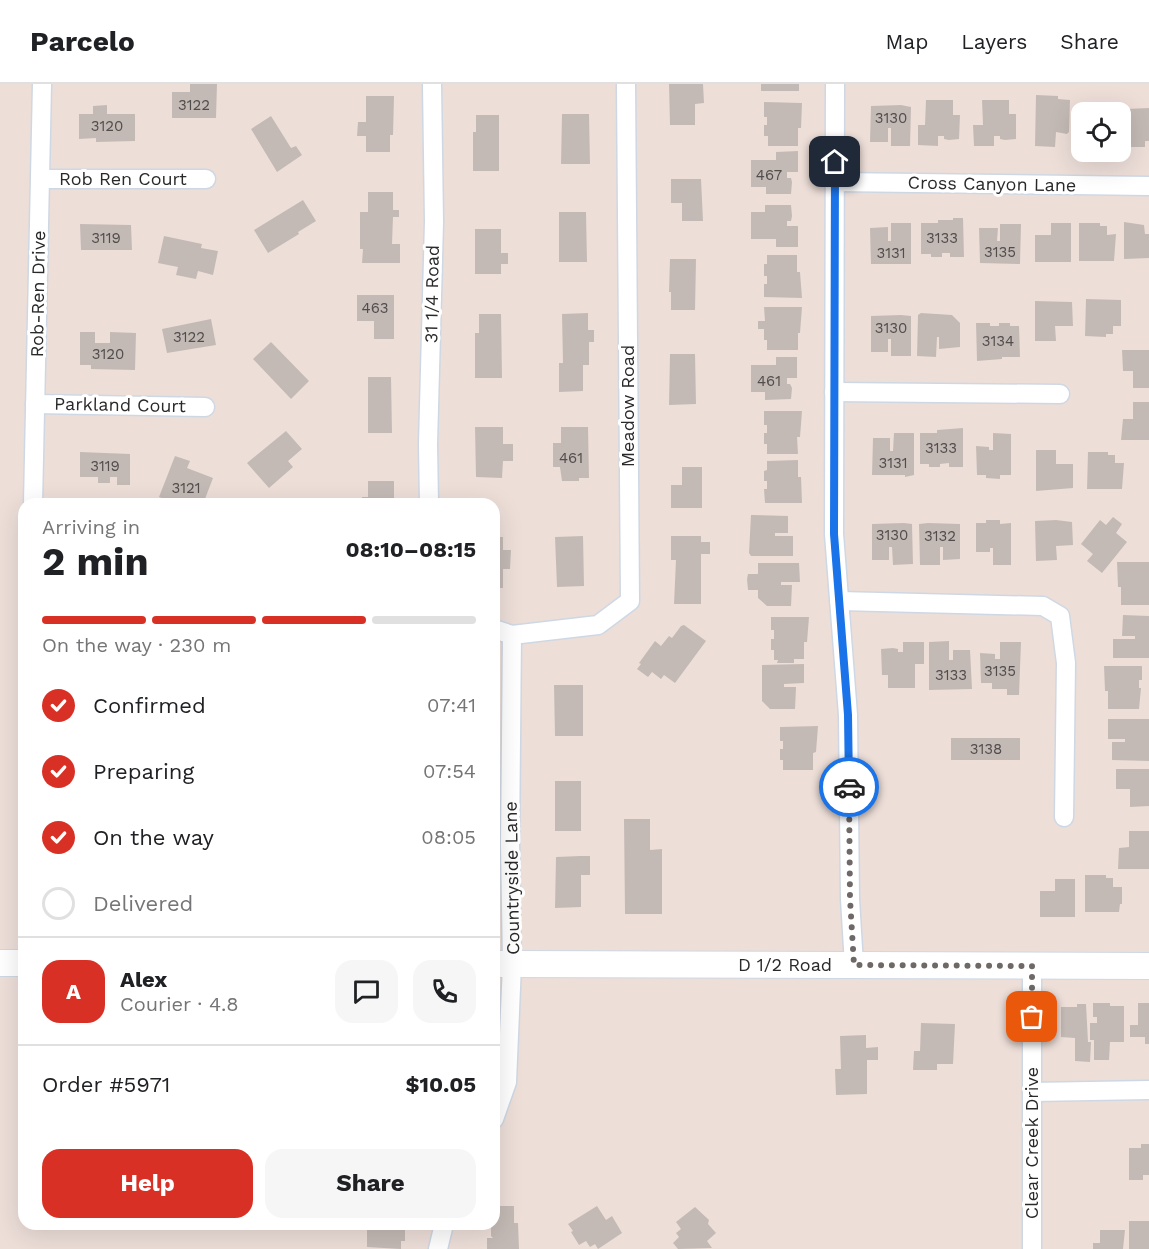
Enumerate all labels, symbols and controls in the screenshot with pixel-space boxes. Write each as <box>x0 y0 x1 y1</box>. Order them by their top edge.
text: Parcelo <box>30 25 135 58</box>
text: Map <box>885 29 928 54</box>
text: Layers <box>961 29 1027 54</box>
text: Share <box>1060 29 1119 54</box>
house number: 3122 <box>178 96 210 114</box>
map controls <box>1071 102 1131 162</box>
button: locate <box>1071 102 1131 162</box>
house number: 3130 <box>875 109 907 127</box>
house number: 3120 <box>91 117 123 135</box>
pin <box>809 136 860 187</box>
icon: home <box>818 145 851 178</box>
house number: 467 <box>756 166 782 184</box>
street label: Rob Ren Court <box>59 168 187 189</box>
street label: Cross Canyon Lane <box>908 172 1076 195</box>
house number: 3119 <box>91 229 121 247</box>
house number: 3133 <box>926 229 958 247</box>
street label: Rob-Ren Drive <box>26 230 49 358</box>
house number: 3135 <box>984 243 1016 261</box>
house number: 3131 <box>876 244 906 262</box>
street label: 31 1/4 Road <box>420 245 443 343</box>
house number: 463 <box>361 299 389 317</box>
house number: 3130 <box>875 319 907 337</box>
house number: 3122 <box>173 328 205 346</box>
house number: 3134 <box>982 332 1014 350</box>
house number: 3120 <box>92 345 124 363</box>
street label: Meadow Road <box>617 345 638 467</box>
house number: 461 <box>757 372 781 390</box>
street label: Parkland Court <box>54 393 186 416</box>
house number: 3133 <box>925 439 957 457</box>
house number: 461 <box>559 449 583 467</box>
house number: 3131 <box>878 454 908 472</box>
house number: 3119 <box>90 457 120 475</box>
house number: 3121 <box>171 479 201 497</box>
text: Arriving in <box>42 515 140 539</box>
house number: 3130 <box>876 526 908 544</box>
house number: 3132 <box>924 527 956 545</box>
text: 08:10–08:15 <box>346 537 476 562</box>
text: 2 min <box>42 539 149 584</box>
text: On the way · 230 m <box>42 633 231 657</box>
house number: 3135 <box>984 662 1016 680</box>
house number: 3133 <box>935 666 967 684</box>
icon: check <box>42 689 75 722</box>
text: Confirmed <box>93 693 206 718</box>
text: 07:41 <box>427 693 476 717</box>
house number: 3138 <box>970 740 1002 758</box>
icon: check <box>42 755 75 788</box>
courier <box>819 757 879 817</box>
text: Preparing <box>93 759 194 784</box>
text: 07:54 <box>423 759 476 783</box>
icon: car <box>833 771 866 804</box>
street label: Countryside Lane <box>500 801 523 955</box>
icon: check <box>42 821 75 854</box>
text: On the way <box>93 825 214 850</box>
text: 08:05 <box>421 825 476 849</box>
text: Delivered <box>93 891 193 916</box>
street label: D 1/2 Road <box>738 954 832 975</box>
button: chat <box>335 960 398 1023</box>
button: phone <box>413 960 476 1023</box>
text: Alex <box>120 967 167 992</box>
text: A <box>66 979 81 1004</box>
pin <box>1006 991 1057 1042</box>
text: Courier · 4.8 <box>120 992 239 1016</box>
icon: bag <box>1015 1000 1048 1033</box>
street label: Clear Creek Drive <box>1021 1067 1042 1219</box>
text: Order #5971 <box>42 1072 170 1097</box>
text: $10.05 <box>405 1072 476 1097</box>
button: Help <box>42 1149 253 1218</box>
button: Share <box>265 1149 476 1218</box>

